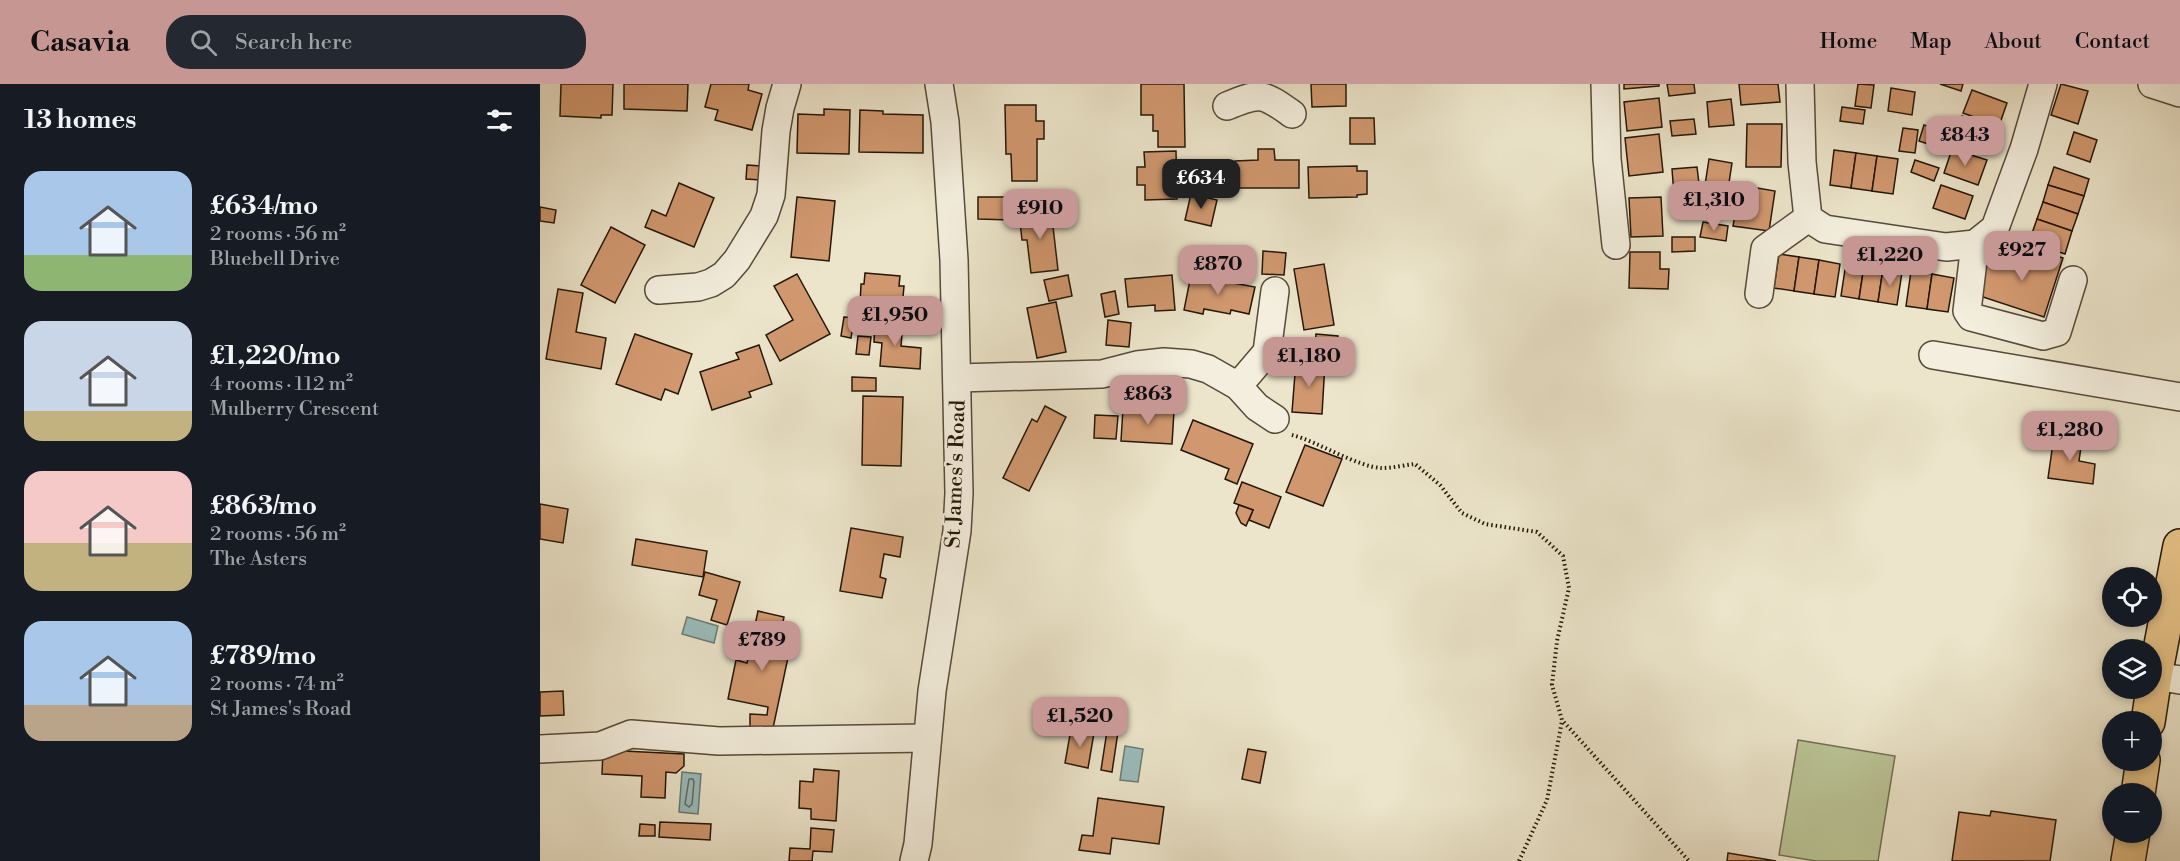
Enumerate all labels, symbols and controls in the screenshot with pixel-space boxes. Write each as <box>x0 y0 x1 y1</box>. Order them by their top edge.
search box <box>166 15 586 69</box>
text: Casavia <box>30 25 130 60</box>
icon: search <box>187 26 220 59</box>
text: Search here <box>235 29 352 56</box>
text: Home <box>1820 29 1877 55</box>
text: Map <box>1910 29 1952 55</box>
text: About <box>1985 29 2042 55</box>
text: Contact <box>2075 29 2150 55</box>
text: 13 homes <box>24 104 136 136</box>
icon: filters <box>483 104 516 137</box>
pin: £843 <box>1929 116 2001 167</box>
text: £843 <box>1940 123 1990 148</box>
pin: £634 <box>1165 159 1237 210</box>
text: £634 <box>1176 166 1226 191</box>
pin: £1,310 <box>1665 181 1763 232</box>
text: £1,310 <box>1683 188 1745 213</box>
pin: £910 <box>1004 189 1076 240</box>
text: £634/mo <box>210 190 318 222</box>
icon: home <box>72 195 144 267</box>
text: £910 <box>1017 196 1063 221</box>
text: 2 rooms · 56 m² <box>210 222 346 247</box>
pin: £927 <box>1986 231 2058 282</box>
pin: £1,220 <box>1841 236 1939 287</box>
text: £927 <box>1998 238 2046 263</box>
text: £1,220 <box>1857 243 1923 268</box>
pin: £870 <box>1182 245 1254 296</box>
text: Bluebell Drive <box>210 247 340 272</box>
text: £870 <box>1193 252 1243 277</box>
pin: £1,950 <box>846 296 944 347</box>
text: £1,950 <box>862 303 928 328</box>
pin: £1,180 <box>1260 337 1358 388</box>
text: £1,220/mo <box>210 340 341 372</box>
text: £1,180 <box>1277 344 1341 369</box>
icon: home <box>72 345 144 417</box>
text: 4 rooms · 112 m² <box>210 372 353 397</box>
pin: £863 <box>1112 375 1184 426</box>
text: £863 <box>1124 382 1172 407</box>
text: Mulberry Crescent <box>210 397 379 422</box>
street label: St James's Road <box>940 399 972 549</box>
pin: £1,280 <box>2021 411 2119 462</box>
text: £1,280 <box>2037 418 2103 443</box>
text: £863/mo <box>210 490 317 522</box>
icon: home <box>72 495 144 567</box>
text: 2 rooms · 56 m² <box>210 522 346 547</box>
text: The Asters <box>210 547 307 572</box>
map controls <box>2102 567 2162 843</box>
button: locate <box>2102 567 2162 627</box>
pin: £789 <box>726 621 798 672</box>
text: £789 <box>738 628 786 653</box>
button: layers <box>2102 639 2162 699</box>
text: £789/mo <box>210 640 316 672</box>
icon: home <box>72 645 144 717</box>
text: 2 rooms · 74 m² <box>210 672 344 697</box>
text: St James's Road <box>210 697 351 722</box>
pin: £1,520 <box>1031 697 1129 748</box>
text: £1,520 <box>1047 704 1113 729</box>
button: + <box>2102 711 2162 771</box>
button: − <box>2102 783 2162 843</box>

